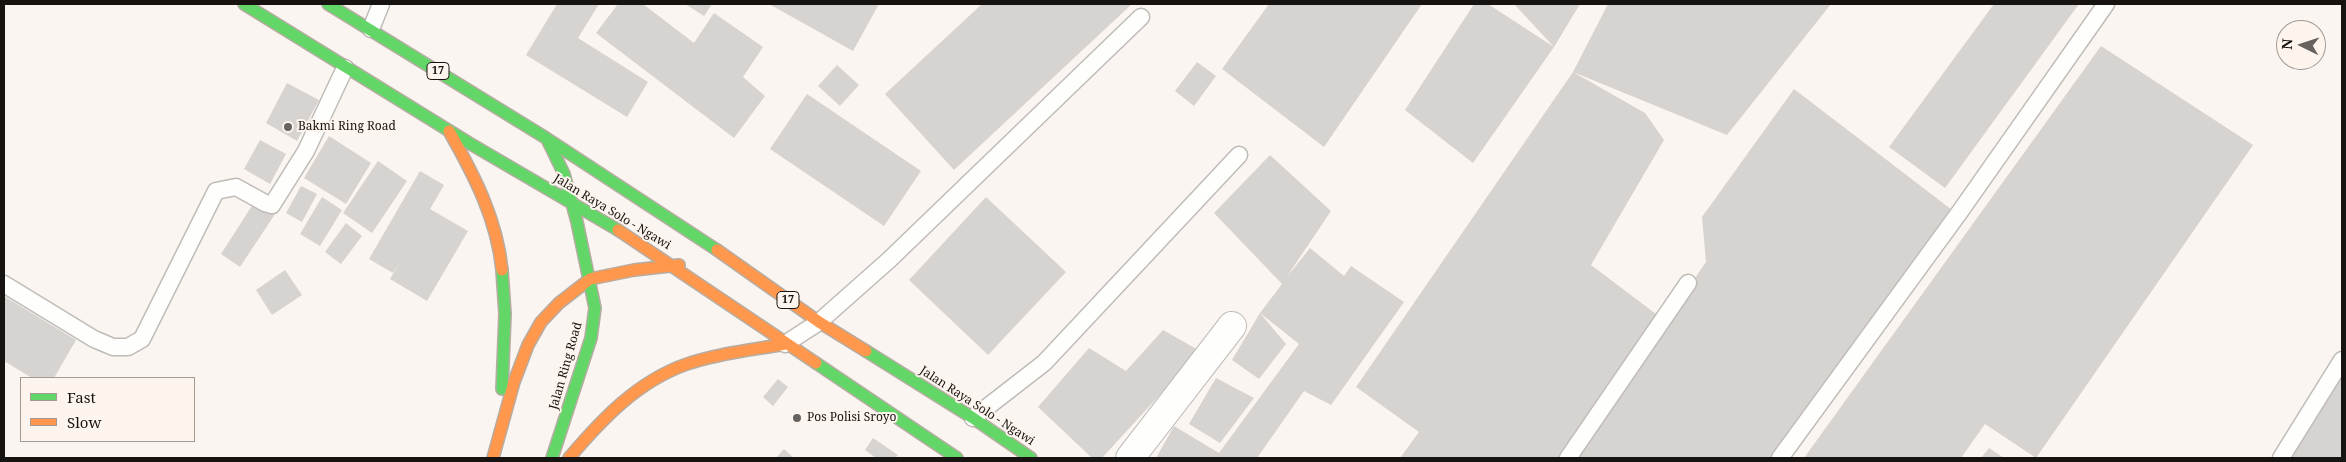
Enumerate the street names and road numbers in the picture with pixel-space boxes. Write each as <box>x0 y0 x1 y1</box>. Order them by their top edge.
road number: 17 <box>427 62 449 80</box>
street label: Jalan Raya Solo - Ngawi <box>551 171 673 253</box>
road number: 17 <box>777 292 799 308</box>
street label: Jalan Ring Road <box>547 321 585 411</box>
street label: Jalan Raya Solo - Ngawi <box>917 363 1037 449</box>

